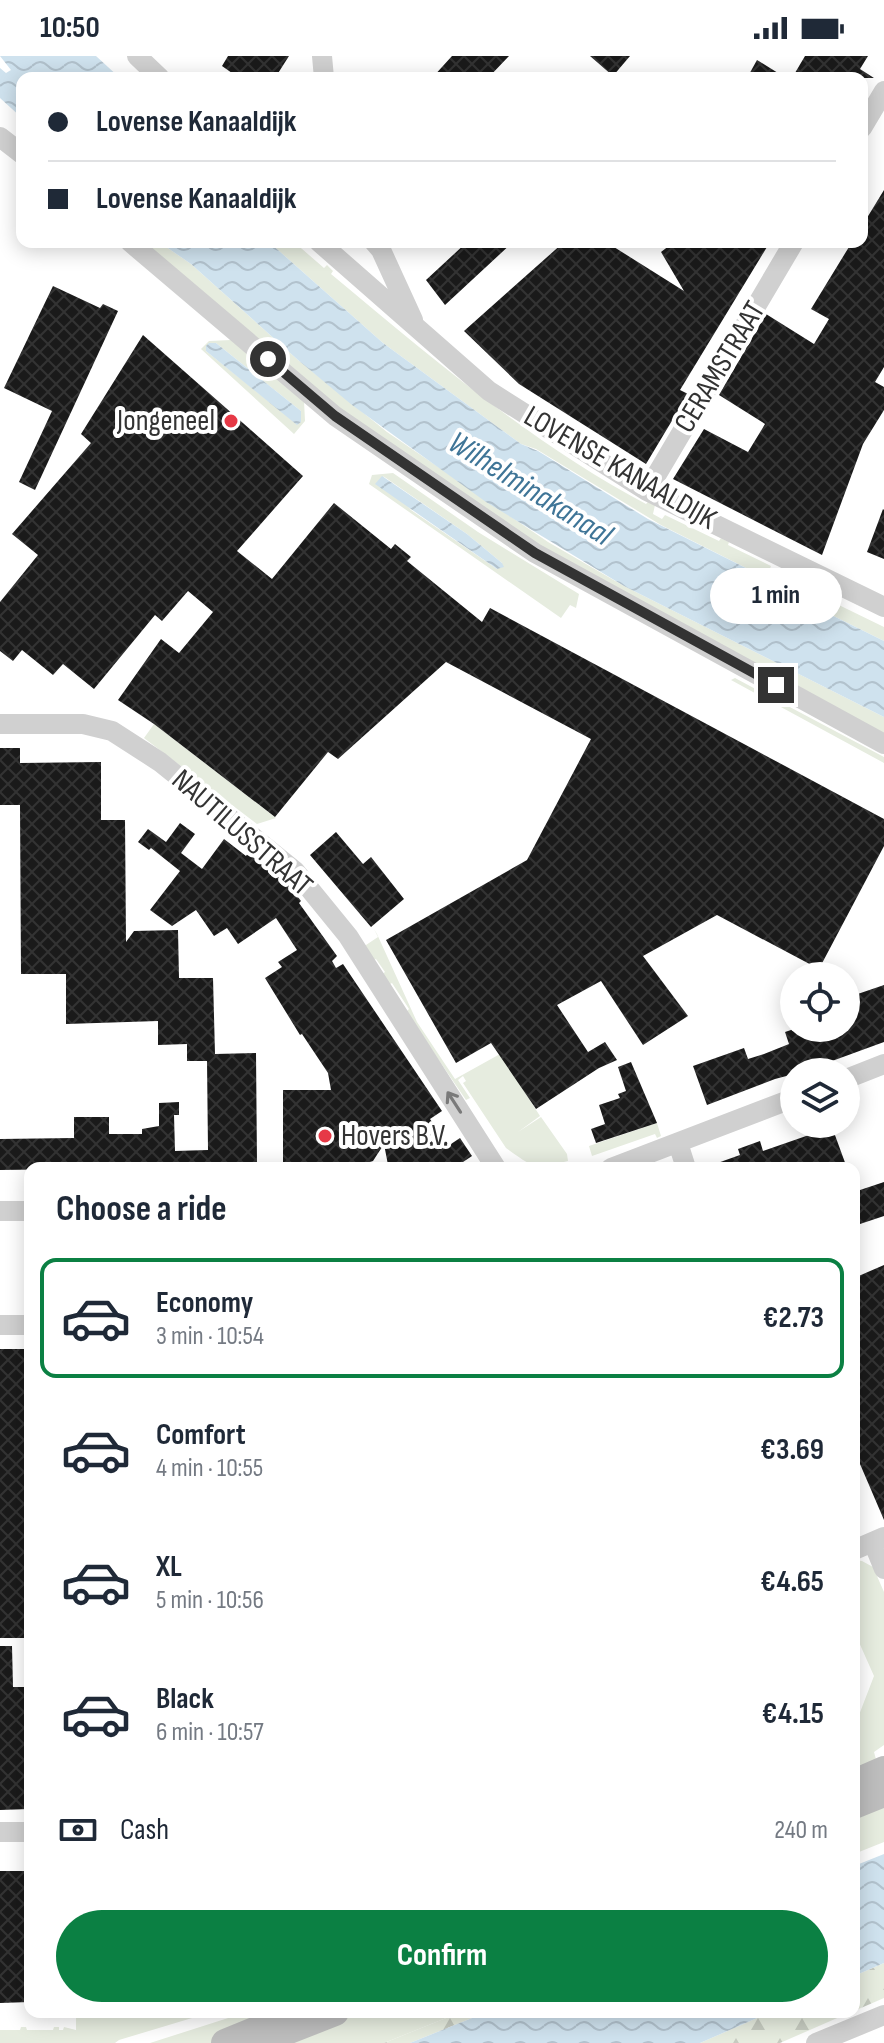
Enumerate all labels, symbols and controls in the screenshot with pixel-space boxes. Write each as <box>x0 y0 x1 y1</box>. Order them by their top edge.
text: 10:50 <box>40 10 100 46</box>
text: Lovense Kanaaldijk <box>96 104 296 140</box>
text: Lovense Kanaaldijk <box>96 181 296 217</box>
street label: CERAMSTRAAT <box>667 295 773 439</box>
route start <box>250 341 286 377</box>
street label: LOVENSE KANAALDIJK <box>517 398 723 538</box>
place label: Jongeneel <box>116 403 215 439</box>
marker: Jongeneel <box>222 412 240 430</box>
water label: Wilhelminakanaal <box>441 423 620 555</box>
callout: 1 min <box>710 569 842 625</box>
text: 1 min <box>752 580 800 611</box>
route end <box>758 667 794 703</box>
street label: NAUTILUSSTRAAT <box>164 762 320 904</box>
map controls <box>780 962 860 1138</box>
button: locate <box>780 962 860 1042</box>
button: layers <box>780 1058 860 1138</box>
one-way arrow <box>446 1091 462 1114</box>
place label: Hovers B.V. <box>341 1118 449 1154</box>
marker: Hovers B.V. <box>316 1127 334 1145</box>
text: Choose a ride <box>56 1188 227 1231</box>
icon: car <box>60 1282 132 1354</box>
text: Economy <box>156 1285 253 1321</box>
text: €2.73 <box>763 1300 824 1336</box>
text: 3 min · 10:54 <box>156 1321 264 1352</box>
icon: car <box>60 1414 132 1486</box>
text: Comfort <box>156 1417 246 1453</box>
text: €3.69 <box>760 1432 824 1468</box>
text: 4 min · 10:55 <box>156 1453 263 1484</box>
icon: car <box>60 1546 132 1618</box>
text: XL <box>156 1549 182 1585</box>
text: €4.65 <box>760 1564 824 1600</box>
text: 5 min · 10:56 <box>156 1585 264 1616</box>
icon: car <box>60 1678 132 1750</box>
text: Black <box>156 1681 214 1717</box>
text: €4.15 <box>762 1696 824 1732</box>
text: 6 min · 10:57 <box>156 1717 264 1748</box>
icon: cash <box>56 1808 100 1852</box>
text: Cash <box>120 1812 169 1848</box>
text: 240 m <box>774 1815 828 1846</box>
button: Confirm <box>56 1910 828 2002</box>

